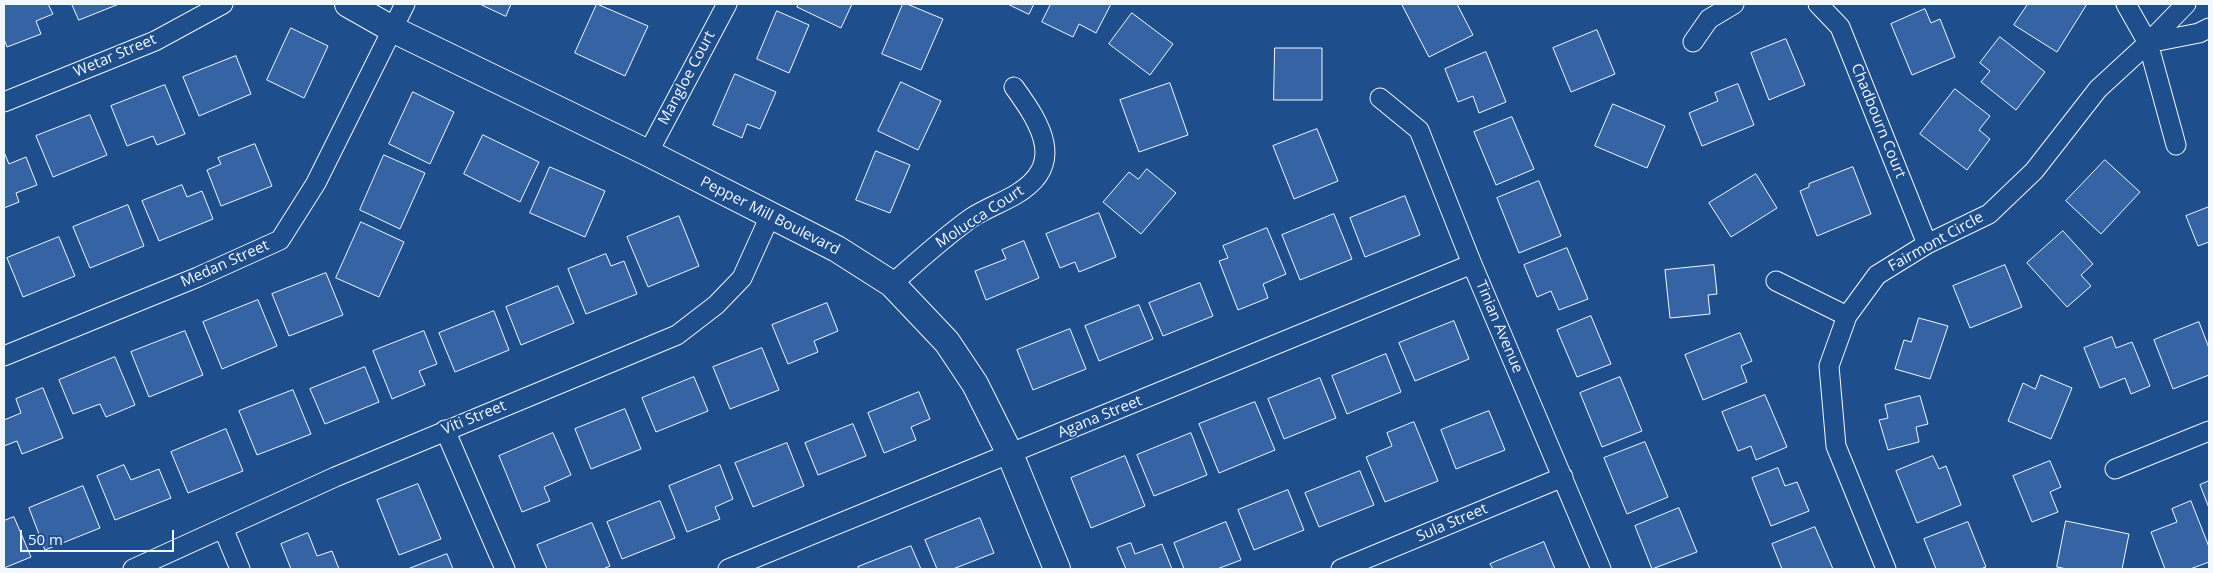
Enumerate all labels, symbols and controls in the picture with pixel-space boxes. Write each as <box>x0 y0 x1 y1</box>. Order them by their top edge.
street label: Mangloe Court <box>655 28 719 128</box>
street label: Wetar Street <box>71 31 159 81</box>
street label: Chadbourn Court <box>1847 61 1909 181</box>
street label: Pepper Mill Boulevard <box>697 173 843 259</box>
street label: Molucca Court <box>933 182 1027 252</box>
street label: Fairmont Circle <box>1885 208 1987 276</box>
street label: Medan Street <box>178 237 272 291</box>
street label: Tinian Avenue <box>1471 278 1527 376</box>
street label: Agana Street <box>1055 392 1145 442</box>
street label: Viti Street <box>439 397 509 439</box>
street label: Sula Street <box>1414 500 1490 546</box>
scale bar <box>22 520 176 552</box>
text: 50 m <box>28 529 63 549</box>

